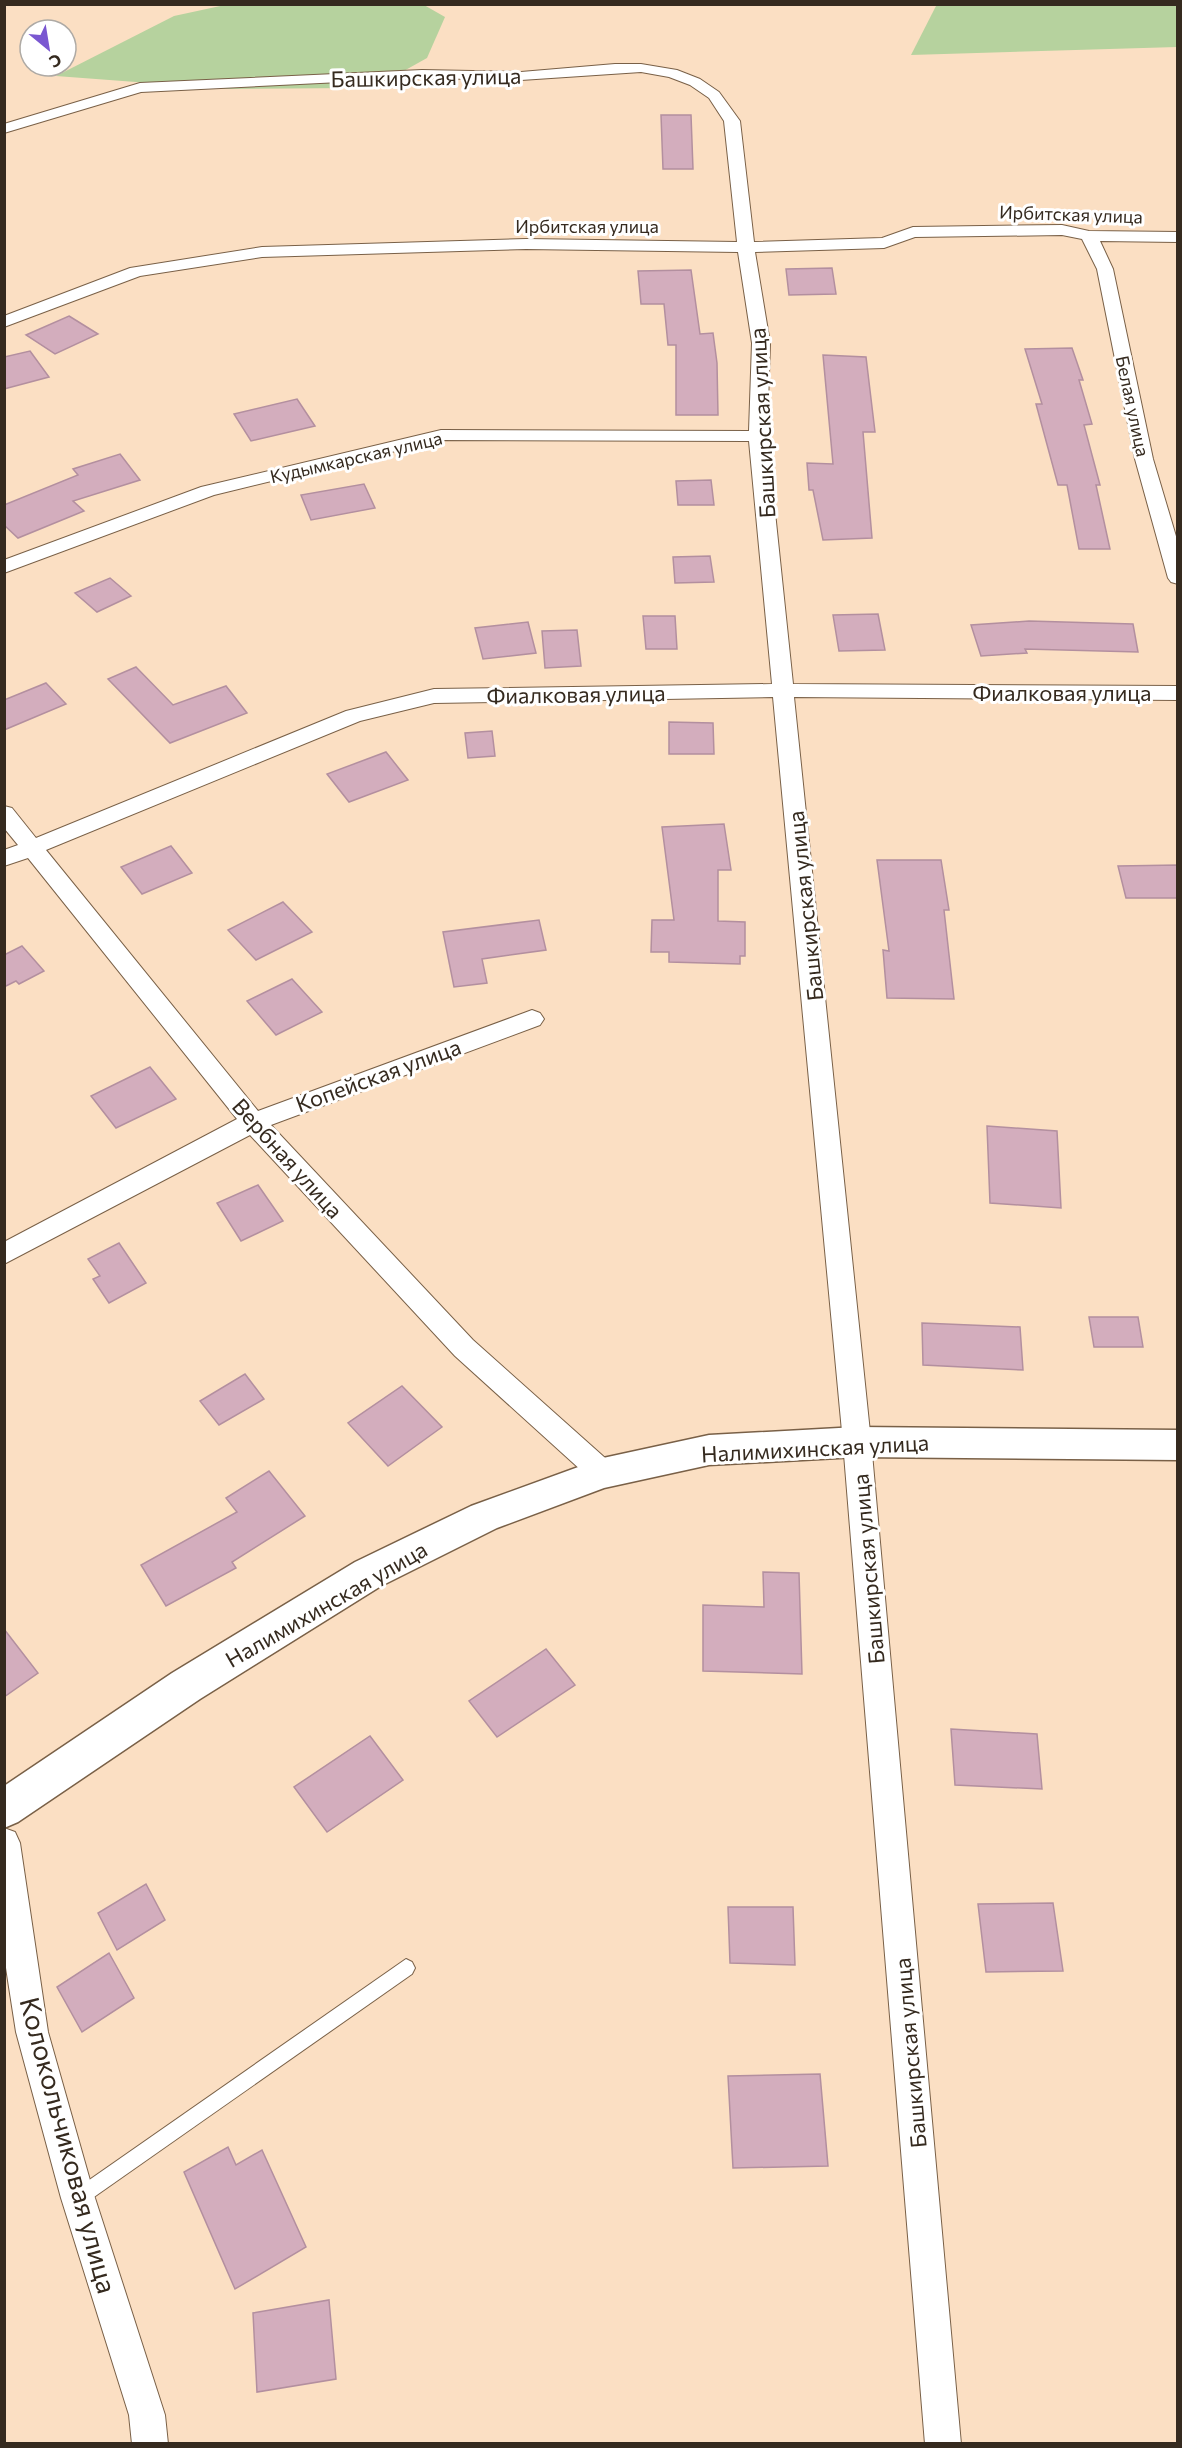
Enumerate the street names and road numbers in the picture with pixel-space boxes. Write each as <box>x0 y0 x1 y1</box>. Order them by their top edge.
street label: Башкирская улица <box>330 62 522 92</box>
street label: Ирбитская улица <box>999 200 1143 228</box>
street label: Ирбитская улица <box>515 215 659 237</box>
street label: Башкирская улица <box>744 327 780 519</box>
street label: Белая улица <box>1112 354 1154 458</box>
street label: Кудымкарская улица <box>268 426 444 488</box>
street label: Фиалковая улица <box>486 679 666 709</box>
street label: Фиалковая улица <box>973 679 1151 706</box>
street label: Башкирская улица <box>782 810 828 1002</box>
street label: Копейская улица <box>292 1033 464 1117</box>
street label: Вербная улица <box>227 1093 349 1223</box>
street label: Налимихинская улица <box>700 1429 930 1467</box>
street label: Башкирская улица <box>846 1473 890 1665</box>
street label: Налимихинская улица <box>220 1535 432 1673</box>
street label: Башкирская улица <box>888 1957 932 2149</box>
street label: Колокольчиковая улица <box>14 1993 124 2297</box>

